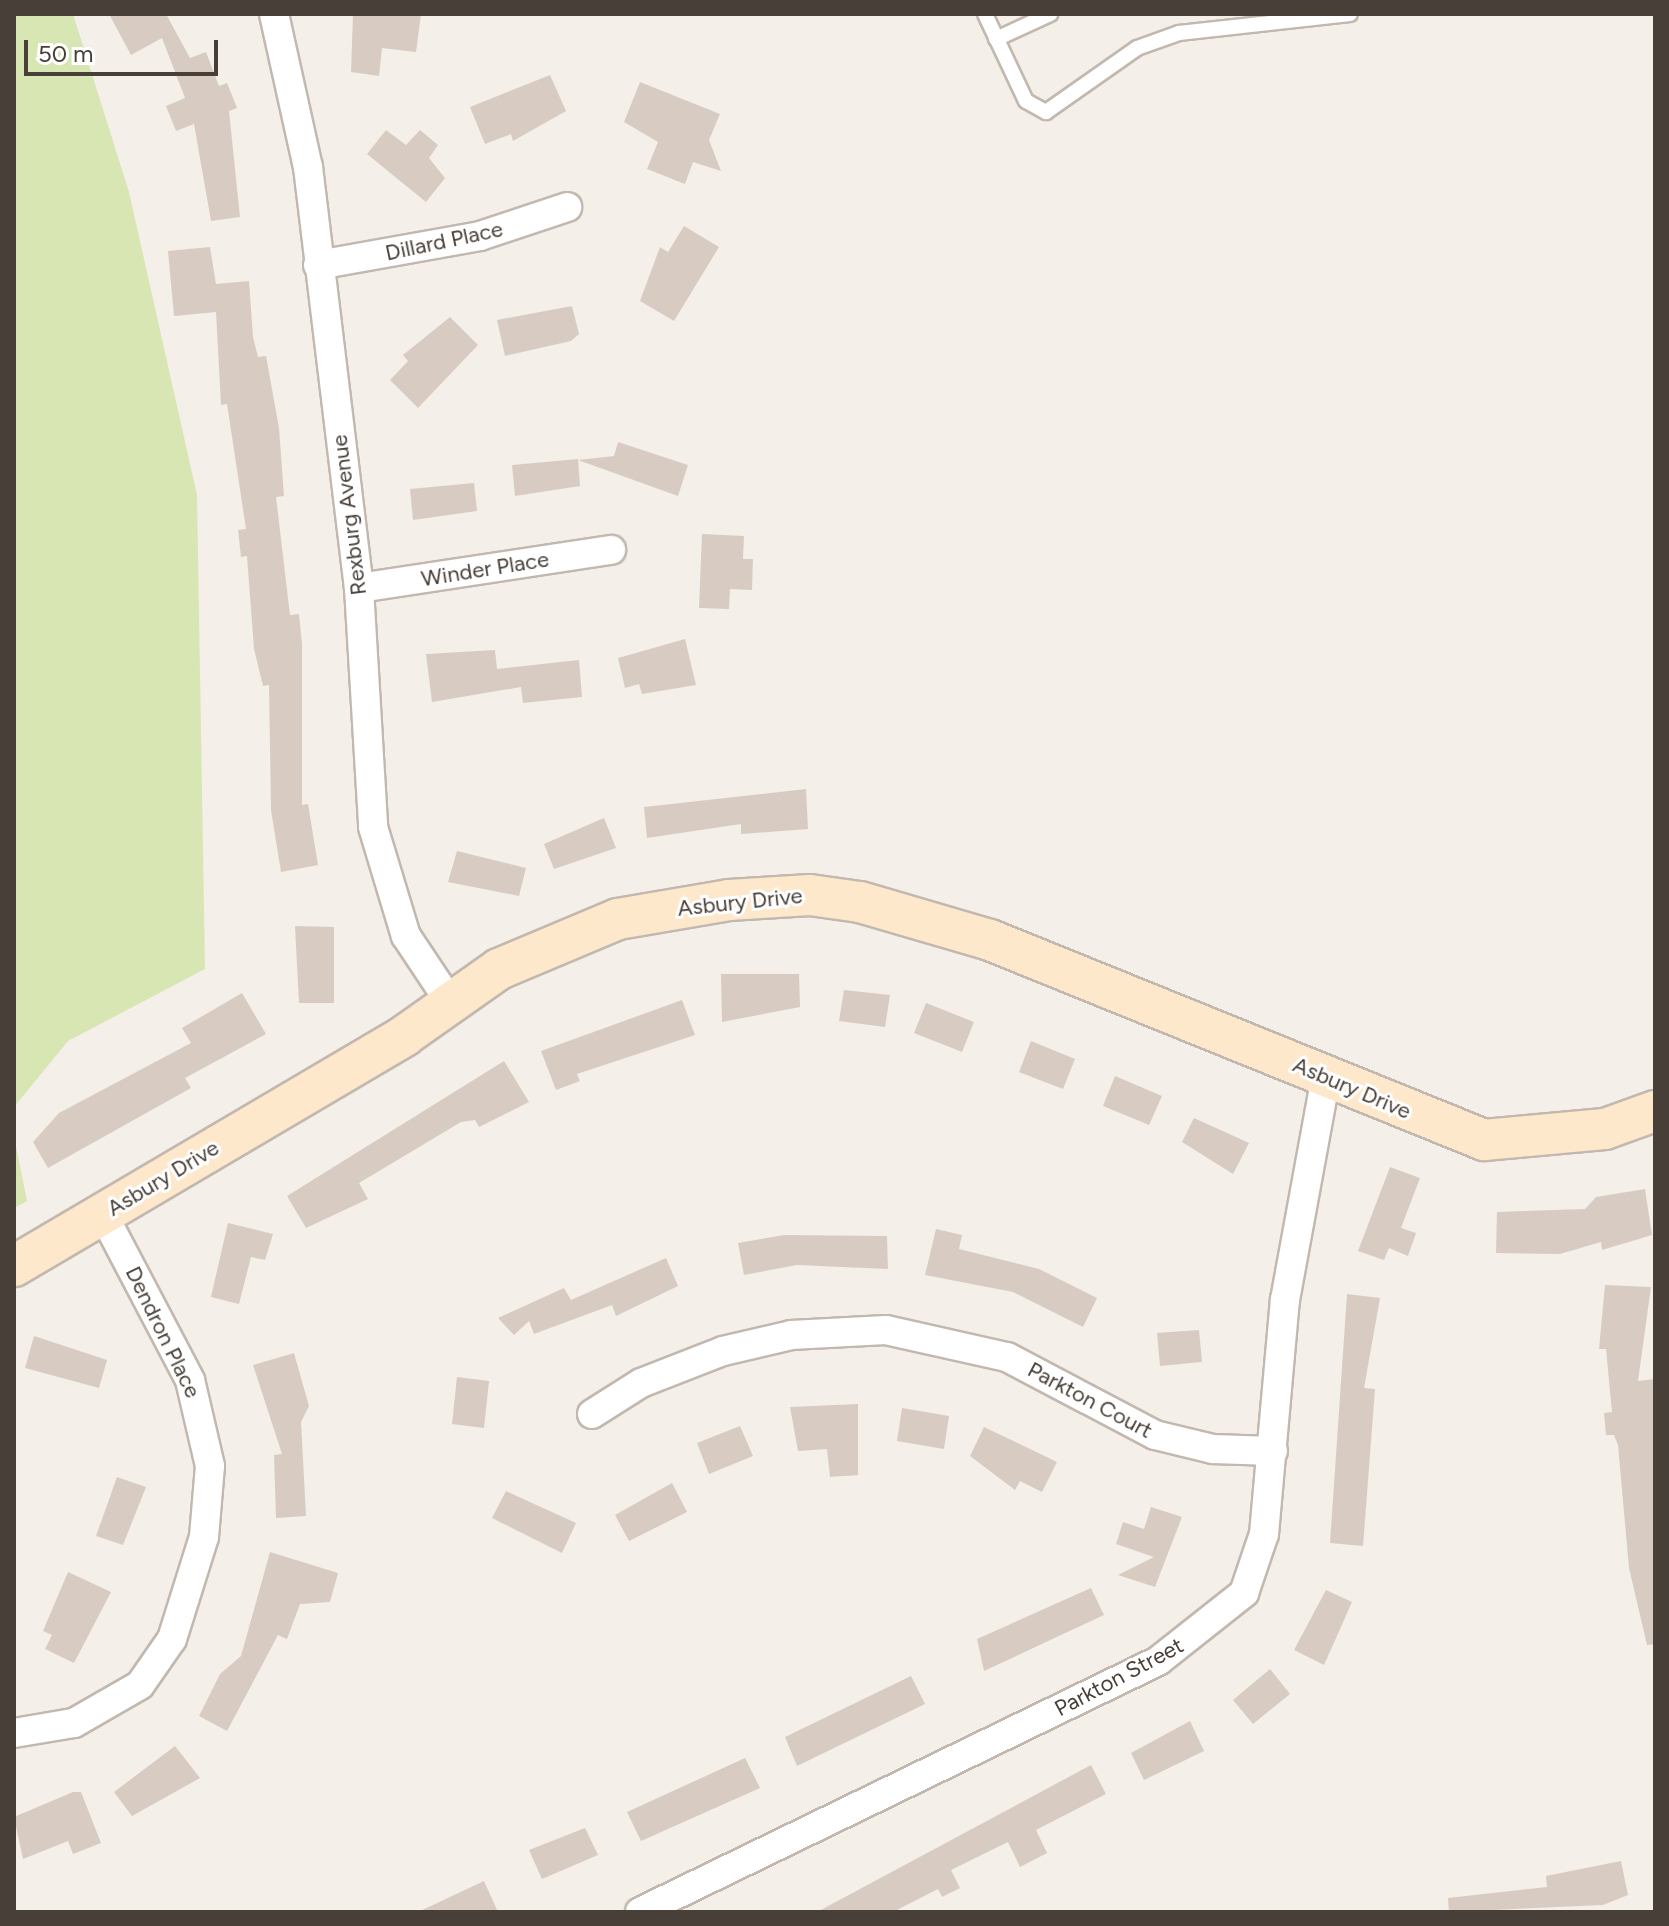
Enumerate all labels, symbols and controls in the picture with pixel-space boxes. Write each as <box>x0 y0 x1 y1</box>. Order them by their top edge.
scale bar <box>28 24 222 74</box>
text: 50 m <box>38 39 94 68</box>
street label: Dillard Place <box>383 216 505 266</box>
street label: Rexburg Avenue <box>326 433 372 597</box>
street label: Winder Place <box>419 546 551 592</box>
street label: Asbury Drive <box>676 882 804 922</box>
street label: Asbury Drive <box>1289 1051 1415 1125</box>
street label: Asbury Drive <box>102 1134 224 1222</box>
street label: Dendron Place <box>120 1262 206 1402</box>
street label: Parkton Court <box>1023 1356 1157 1444</box>
street label: Parkton Street <box>1050 1632 1188 1722</box>

